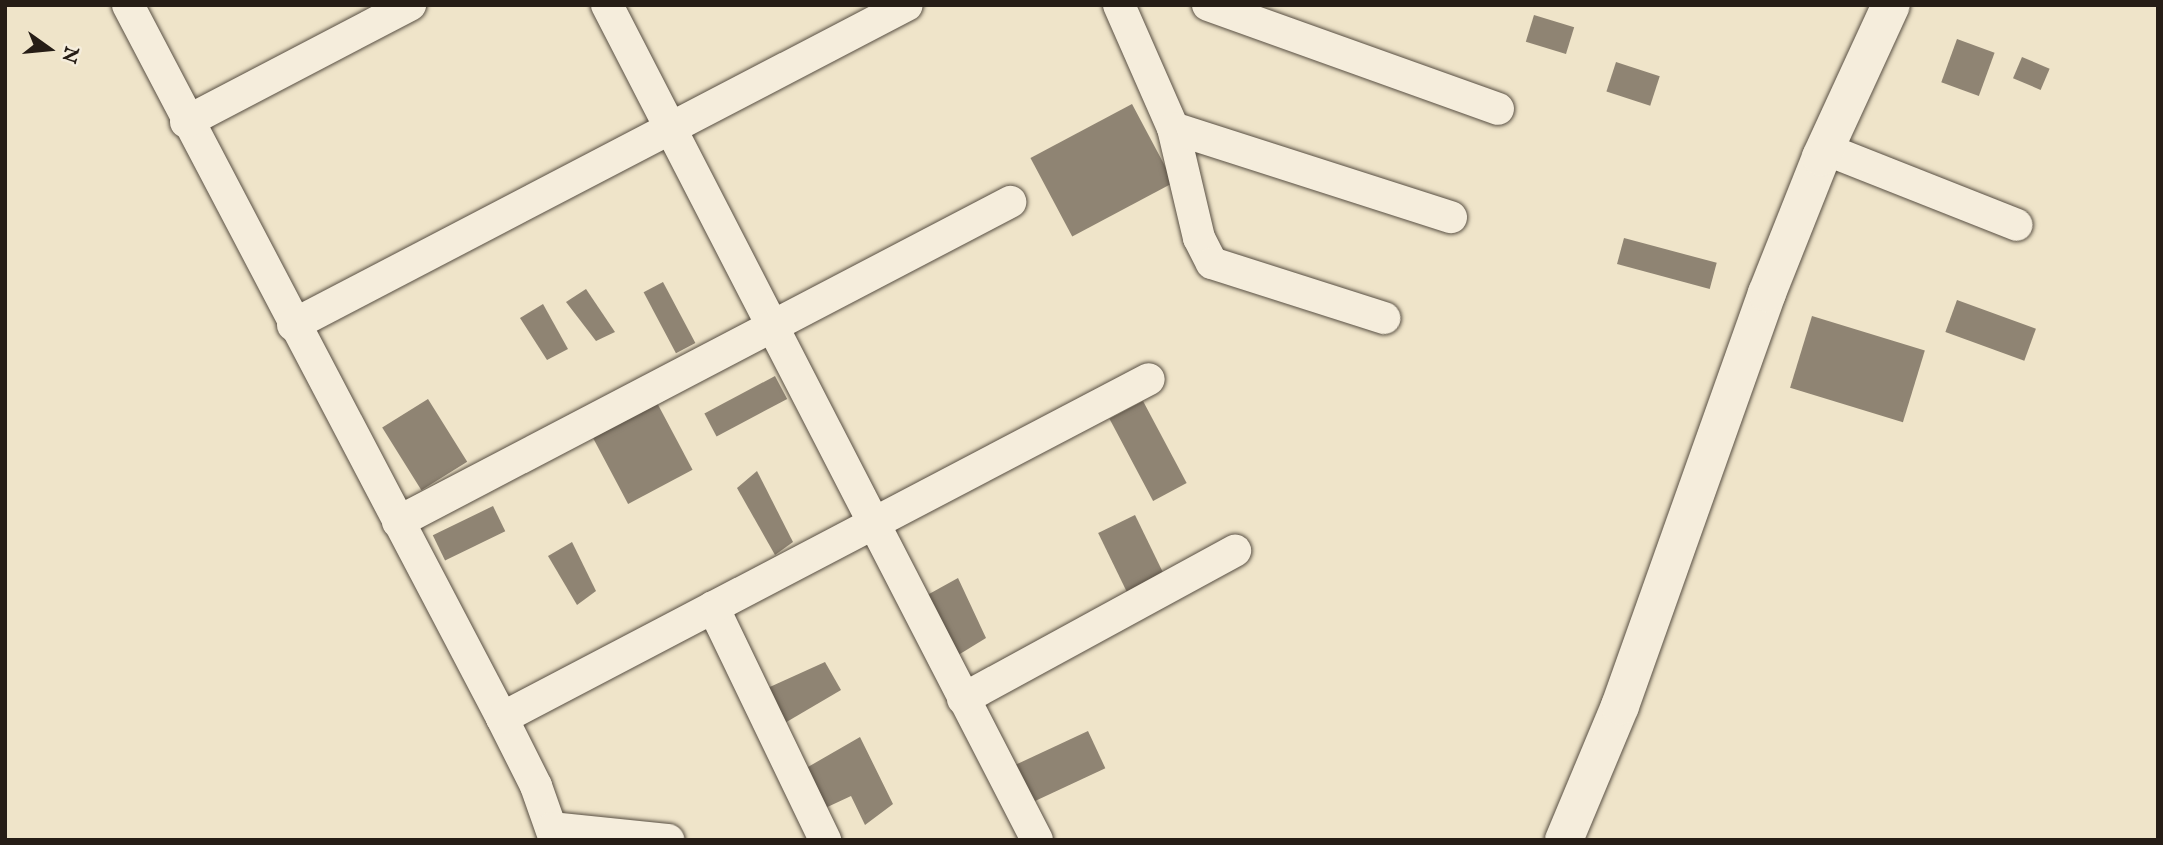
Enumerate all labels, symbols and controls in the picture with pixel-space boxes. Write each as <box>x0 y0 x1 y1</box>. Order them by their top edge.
north arrow <box>14 14 84 84</box>
text: N <box>56 43 83 65</box>

